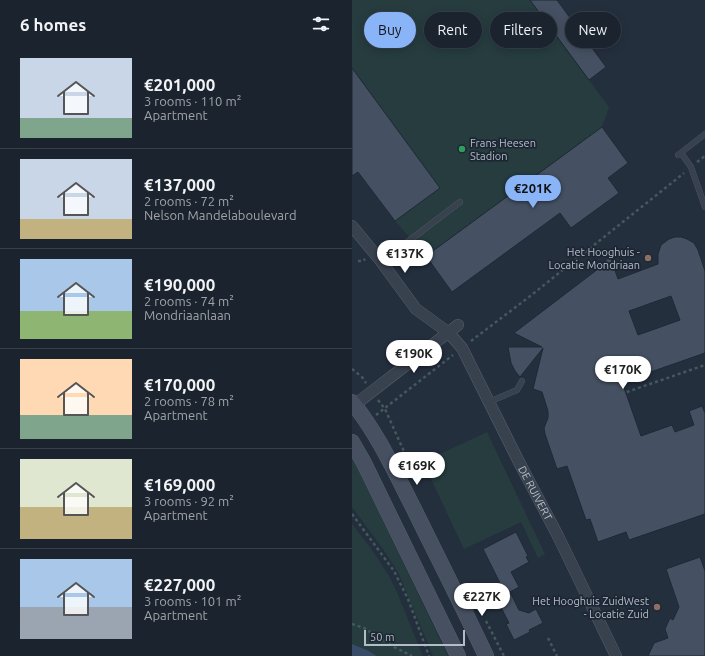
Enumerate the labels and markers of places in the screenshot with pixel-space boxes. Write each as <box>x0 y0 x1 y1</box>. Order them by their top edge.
place label: Frans Heesen Stadion <box>470 137 536 162</box>
marker: Frans Heesen Stadion <box>457 144 467 154</box>
pin: €201K <box>505 175 561 209</box>
pin: €137K <box>377 240 433 274</box>
place label: Het Hooghuis - Locatie Mondriaan <box>549 246 640 271</box>
marker: Het Hooghuis - Locatie Mondriaan <box>643 253 653 263</box>
pin: €190K <box>386 340 442 374</box>
pin: €170K <box>595 356 651 390</box>
pin: €169K <box>389 452 445 486</box>
pin: €227K <box>454 583 510 617</box>
place label: Het Hooghuis ZuidWest - Locatie Zuid <box>532 595 650 620</box>
marker: Het Hooghuis ZuidWest - Locatie Zuid <box>652 602 662 612</box>

